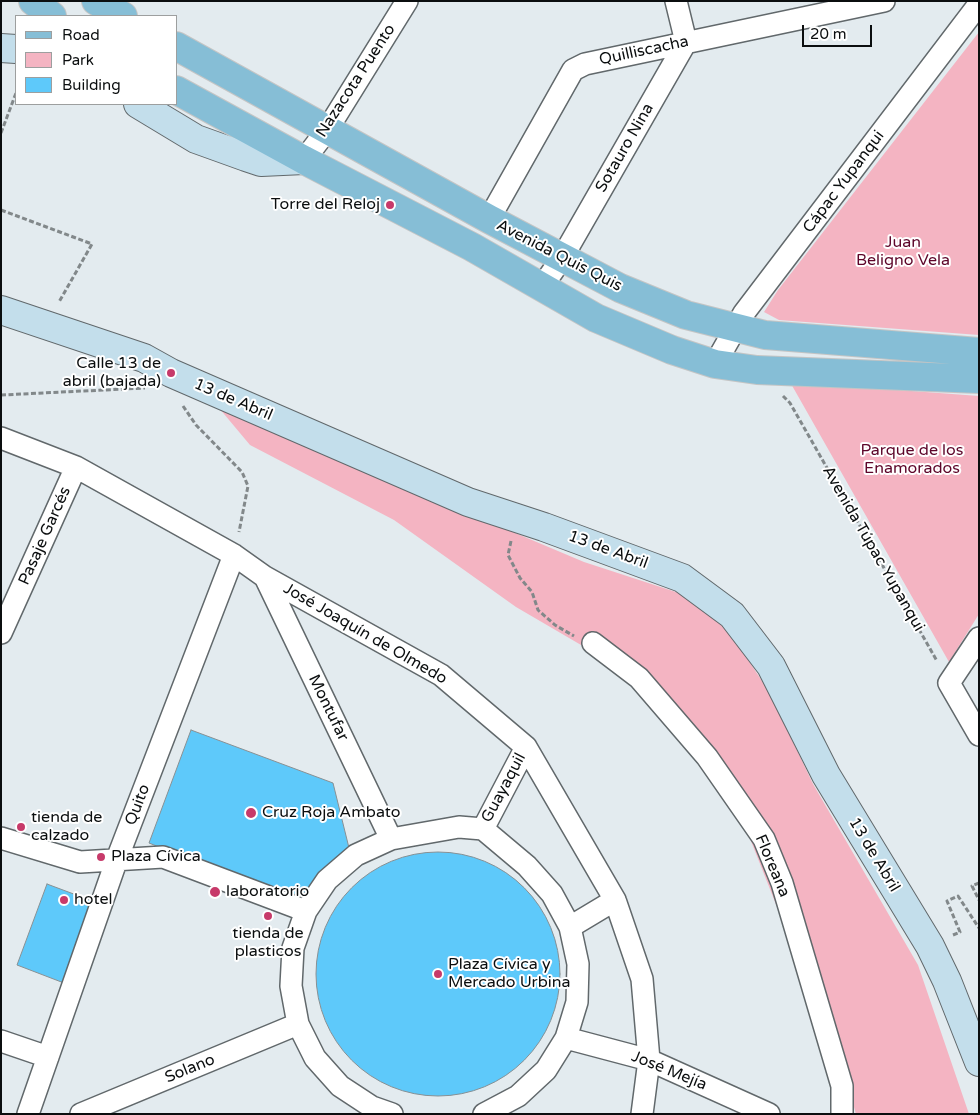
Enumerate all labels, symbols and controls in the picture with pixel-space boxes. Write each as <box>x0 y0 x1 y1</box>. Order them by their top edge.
legend <box>15 15 178 105</box>
scale bar <box>805 15 875 47</box>
street label: Nazacota Puento <box>312 21 400 141</box>
text: 20 m <box>810 25 847 43</box>
text: Road <box>62 26 100 44</box>
street label: Quilliscacha <box>597 32 691 70</box>
text: Park <box>62 51 94 69</box>
text: Building <box>62 76 121 94</box>
street label: Sotauro Nina <box>592 100 658 196</box>
street label: Cápac Yupanqui <box>799 127 889 237</box>
place label: Torre del Reloj <box>271 195 380 215</box>
marker: Torre del Reloj <box>384 199 396 211</box>
street label: Avenida Quis Quis <box>493 216 625 296</box>
park label: Juan Beligno Vela <box>856 233 950 271</box>
place label: Calle 13 de abril (bajada) <box>63 354 161 392</box>
marker: Calle 13 de abril (bajada) <box>165 367 177 379</box>
street label: 13 de Abril <box>191 375 275 425</box>
park label: Parque de los Enamorados <box>861 441 963 479</box>
street label: Avenida Túpac Yupanqui <box>818 463 928 635</box>
street label: Pasaje Garcés <box>15 484 75 588</box>
street label: 13 de Abril <box>565 527 651 573</box>
street label: José Joaquín de Olmedo <box>280 579 450 689</box>
street label: Montufar <box>304 672 352 744</box>
street label: Guayaquil <box>478 750 530 826</box>
street label: Quito <box>121 782 155 828</box>
place label: Cruz Roja Ambato <box>262 803 400 823</box>
marker: Cruz Roja Ambato <box>244 806 258 820</box>
place label: tienda de calzado <box>31 808 102 846</box>
street label: 13 de Abril <box>844 814 904 896</box>
marker: tienda de calzado <box>15 821 27 833</box>
street label: Floreana <box>750 832 794 900</box>
place label: Plaza Cívica <box>111 847 201 867</box>
marker: Plaza Cívica <box>95 851 107 863</box>
place label: laboratorio <box>226 882 309 902</box>
marker: laboratorio <box>208 885 222 899</box>
place label: hotel <box>74 890 112 910</box>
marker: hotel <box>58 894 70 906</box>
marker: tienda de plasticos <box>262 910 274 922</box>
place label: tienda de plasticos <box>232 924 304 962</box>
place label: Plaza Cívica y Mercado Urbina <box>448 955 570 993</box>
marker: Plaza Cívica y Mercado Urbina <box>432 968 444 980</box>
street label: José Mejía <box>629 1047 709 1095</box>
street label: Solano <box>162 1050 218 1088</box>

